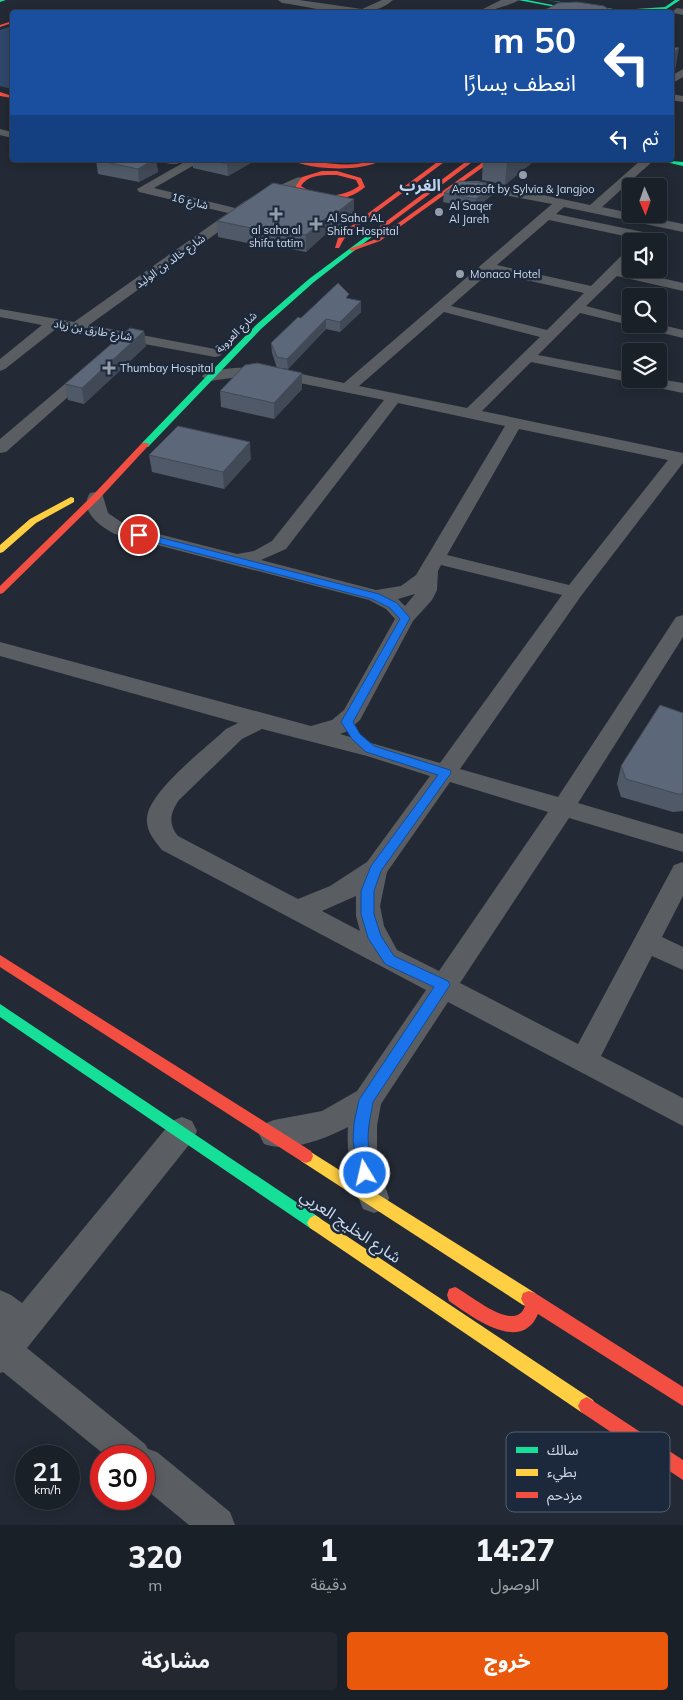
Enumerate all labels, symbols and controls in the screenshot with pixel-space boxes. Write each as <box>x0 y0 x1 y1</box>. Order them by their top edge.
text: 50 m <box>493 18 576 62</box>
icon: left <box>594 30 659 95</box>
text: انعطف يسارًا <box>463 69 576 97</box>
icon: left <box>605 125 633 153</box>
text: ثم <box>643 126 659 150</box>
marker: Aerosoft by Sylvia & Jangjoo <box>517 169 529 181</box>
district label: الغرب <box>399 175 441 195</box>
north arrow <box>622 178 668 222</box>
map controls <box>622 178 667 388</box>
place label: Aerosoft by Sylvia & Jangjoo <box>451 182 595 196</box>
street label: شارع 16 <box>170 190 210 213</box>
place label: Al Saqer Al Jareh <box>449 199 493 226</box>
marker: Al Saqer Al Jareh <box>433 206 445 218</box>
marker: al saha al shifa tatim <box>269 207 283 221</box>
place label: Al Saha AL Shifa Hospital <box>327 211 399 238</box>
marker: Al Saha AL Shifa Hospital <box>309 217 323 231</box>
place label: al saha al shifa tatim <box>249 223 303 250</box>
street label: شارع خالد بن الوليد <box>132 231 209 292</box>
button: sound <box>622 233 667 278</box>
place label: Monaco Hotel <box>470 267 540 281</box>
marker: Monaco Hotel <box>454 268 466 280</box>
button: search <box>622 288 667 333</box>
street label: شارع العروبة <box>212 308 261 356</box>
street label: شارع طارق بن زياد <box>53 316 134 345</box>
button: layers <box>622 343 667 388</box>
marker: Thumbay Hospital <box>102 361 116 375</box>
place label: Thumbay Hospital <box>120 361 213 375</box>
pin <box>118 514 160 556</box>
icon: arrive <box>125 521 153 549</box>
position arrow <box>338 1146 390 1198</box>
street label: شارع الخليج العربي <box>295 1185 405 1270</box>
legend <box>506 1432 670 1512</box>
text: سالك <box>547 1441 579 1459</box>
speed limit sign: 30 <box>90 1445 155 1510</box>
text: 21 <box>32 1456 63 1487</box>
text: بطيء <box>547 1463 577 1483</box>
text: km/h <box>34 1482 61 1497</box>
text: مزدحم <box>547 1486 582 1506</box>
text: 1 <box>320 1531 338 1569</box>
text: 14:27 <box>475 1531 555 1569</box>
text: 320 <box>128 1538 182 1576</box>
text: دقيقة <box>310 1574 347 1594</box>
text: الوصول <box>491 1574 539 1594</box>
text: m <box>148 1575 162 1595</box>
button: مشاركة <box>15 1632 337 1690</box>
button: خروج <box>347 1632 668 1690</box>

